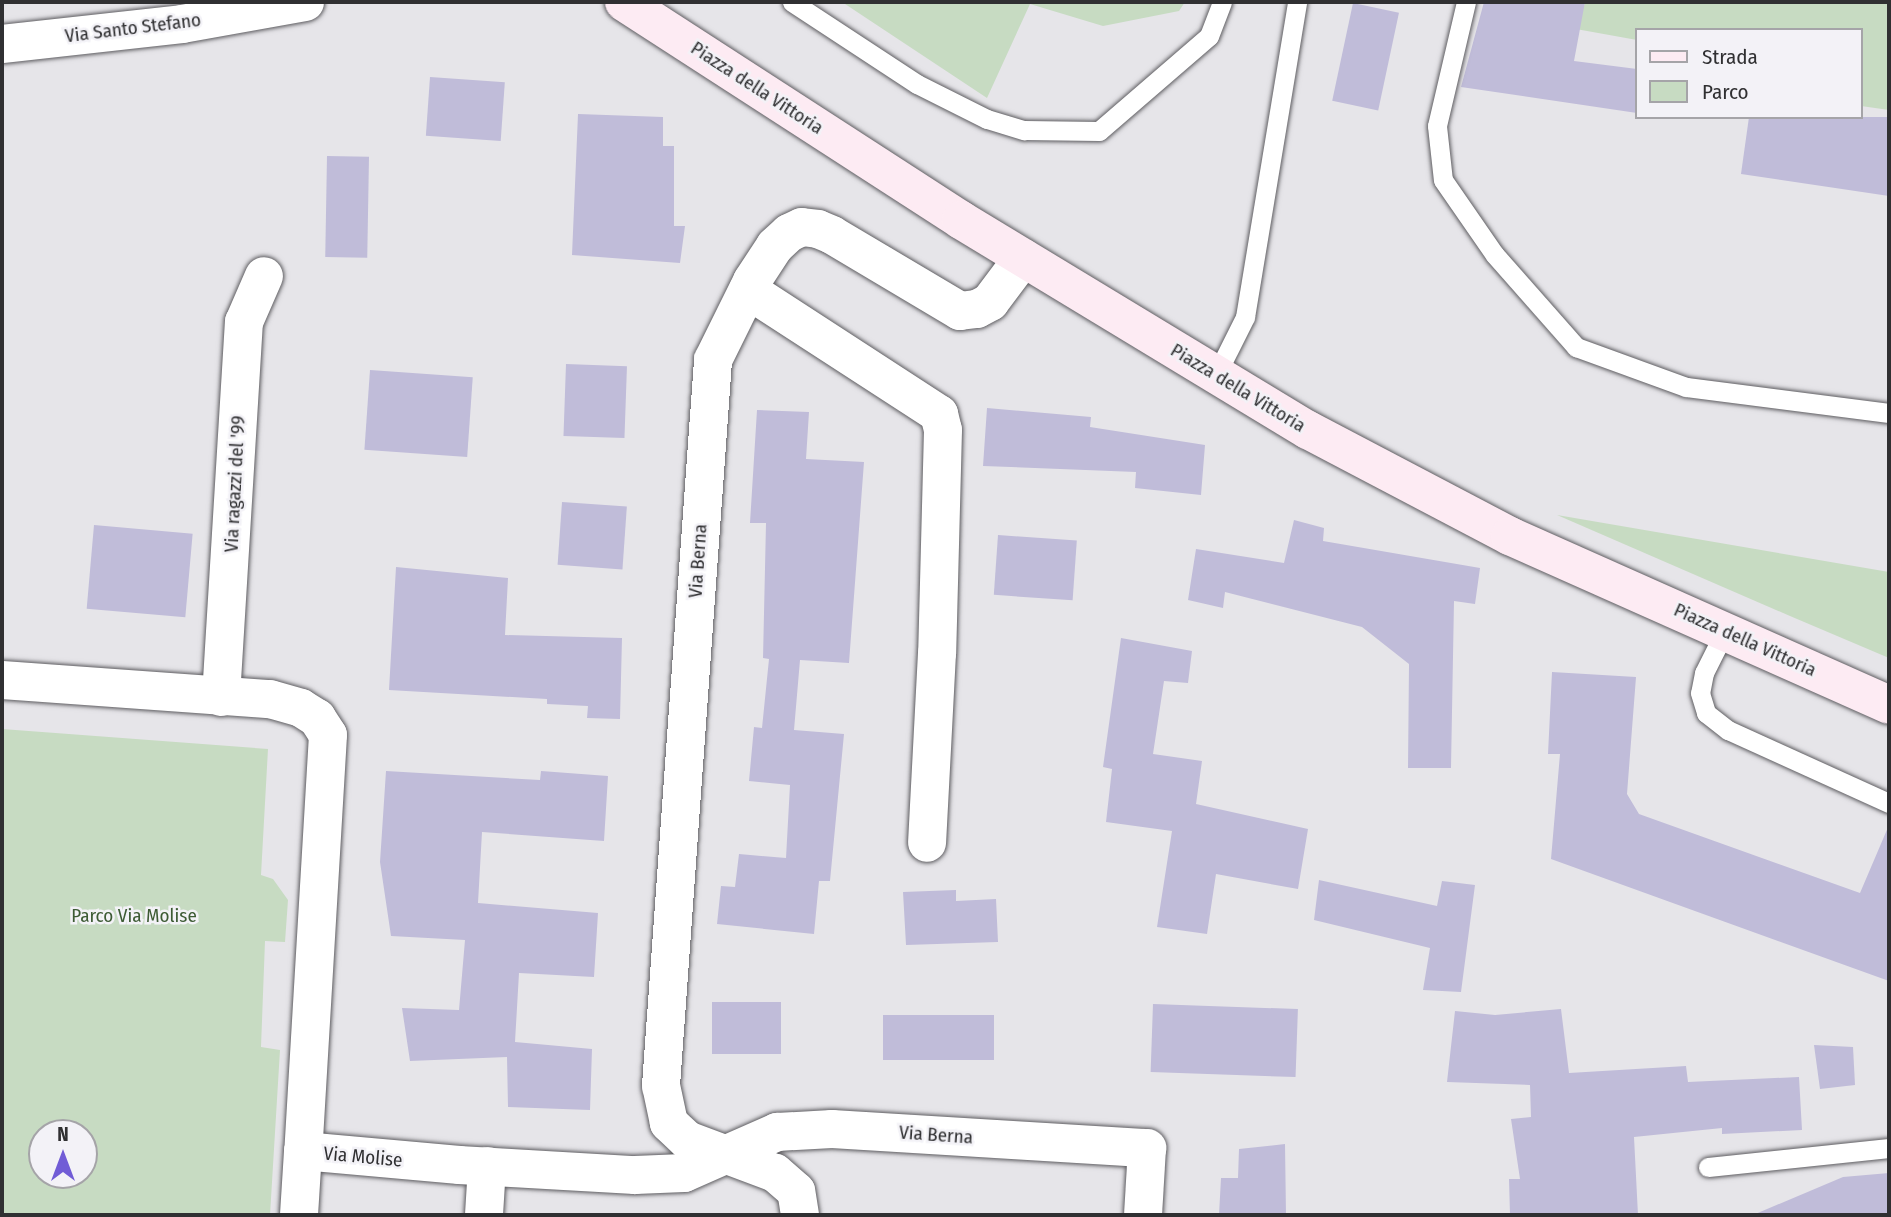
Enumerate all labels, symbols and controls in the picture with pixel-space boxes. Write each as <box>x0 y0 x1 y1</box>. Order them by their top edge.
street label: Via Santo Stefano <box>64 8 202 48</box>
legend <box>1636 28 1863 119</box>
street label: Piazza della Vittoria <box>687 37 827 139</box>
text: Strada <box>1702 44 1758 70</box>
text: Parco <box>1702 79 1749 105</box>
street label: Piazza della Vittoria <box>1166 339 1310 437</box>
street label: Via ragazzi del '99 <box>220 415 250 553</box>
street label: Via Berna <box>684 523 712 599</box>
street label: Piazza della Vittoria <box>1670 598 1820 682</box>
park label: Parco Via Molise <box>71 905 197 927</box>
north arrow <box>28 1119 98 1189</box>
street label: Via Berna <box>898 1121 974 1149</box>
text: N <box>57 1123 69 1146</box>
street label: Via Molise <box>323 1142 403 1172</box>

